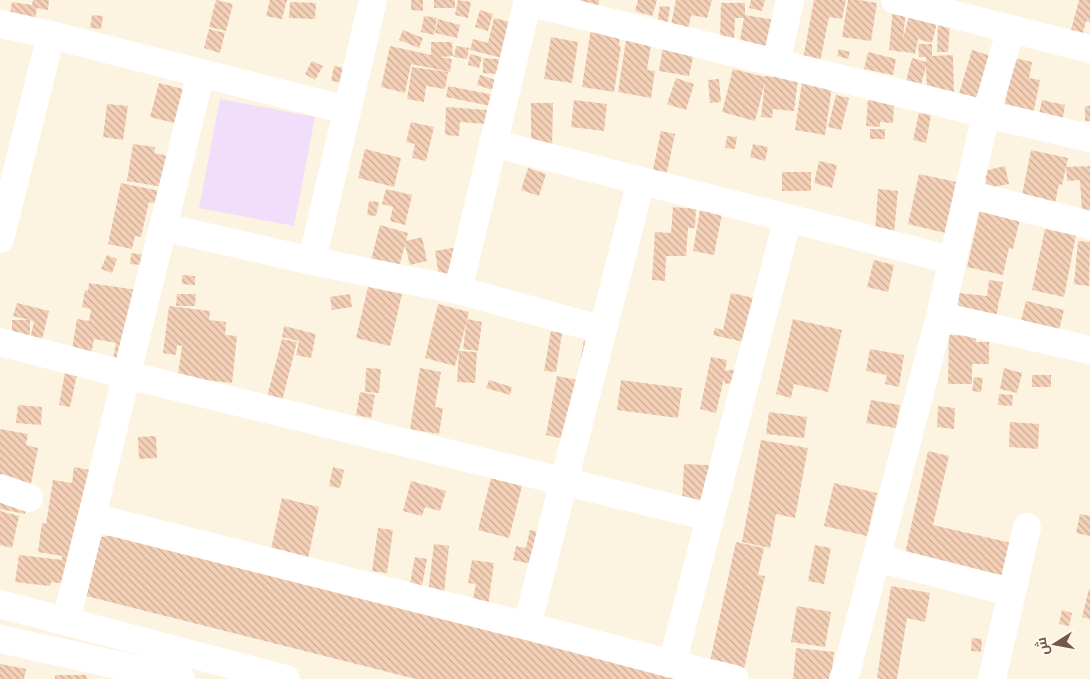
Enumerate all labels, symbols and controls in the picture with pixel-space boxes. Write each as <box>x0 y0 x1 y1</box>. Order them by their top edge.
north arrow <box>1030 619 1080 669</box>
text: ش <box>1033 636 1053 657</box>

